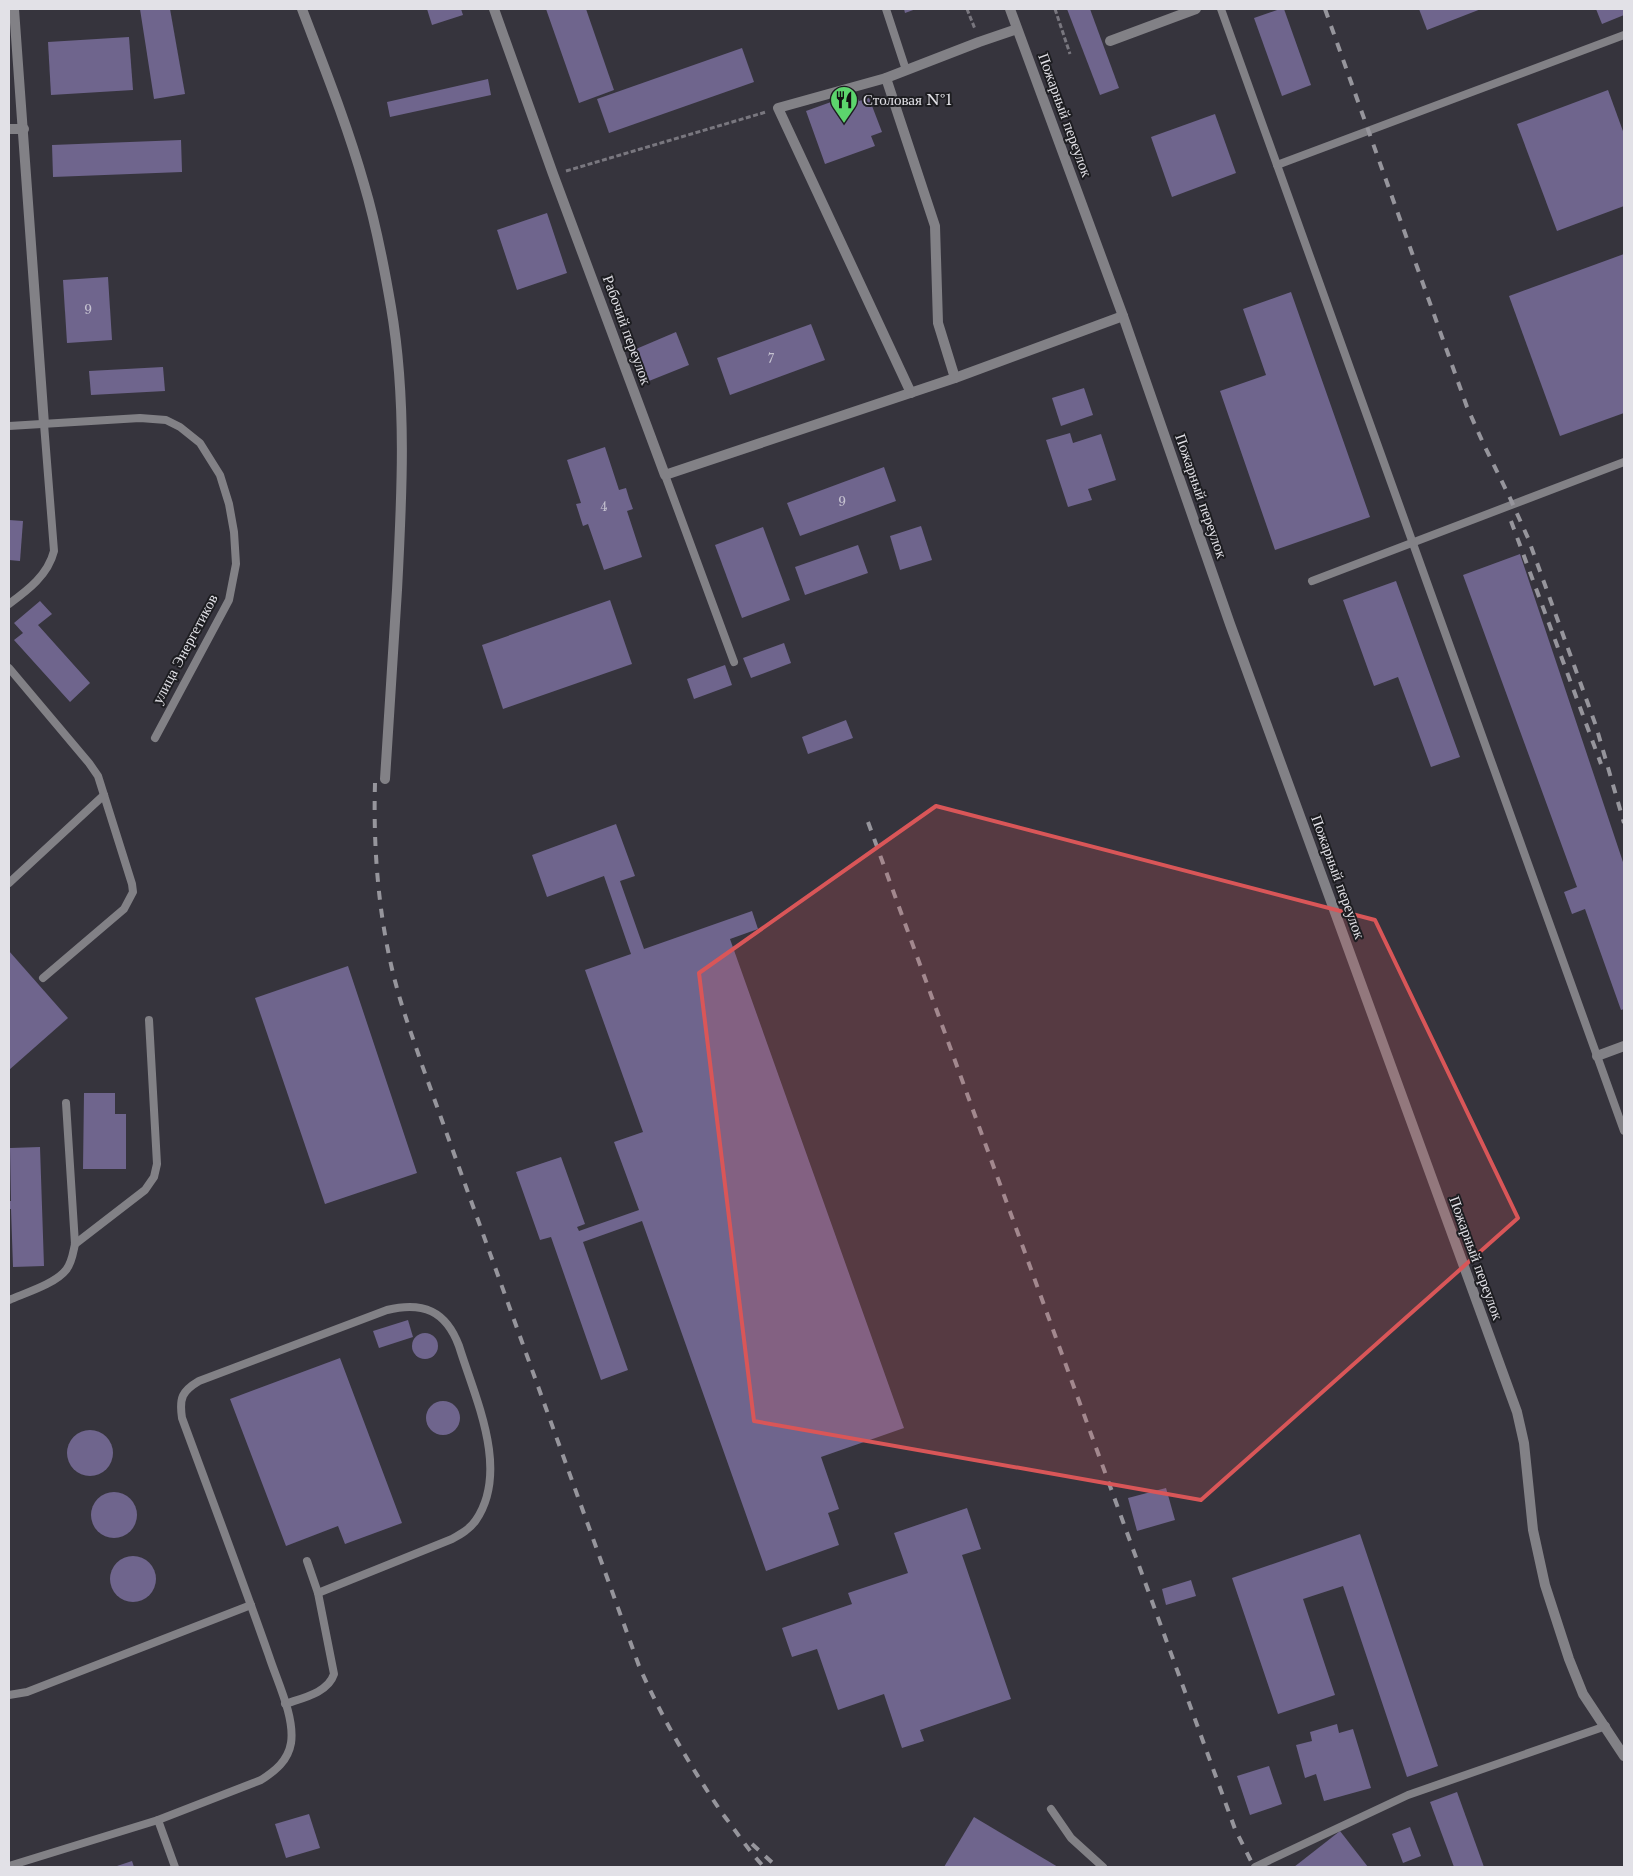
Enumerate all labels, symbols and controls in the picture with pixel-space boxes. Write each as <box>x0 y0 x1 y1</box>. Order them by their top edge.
street label: Пожарный переулок <box>1034 50 1097 180</box>
restaurant icon: Столовая №1 <box>829 85 859 124</box>
place label: Столовая №1 <box>863 90 952 109</box>
street label: Рабочий переулок <box>599 272 656 388</box>
house number: 9 <box>84 302 92 317</box>
house number: 7 <box>768 351 775 366</box>
street label: Пожарный переулок <box>1171 431 1232 561</box>
house number: 9 <box>838 494 846 509</box>
house number: 4 <box>600 499 608 514</box>
street label: улица Энергетиков <box>148 591 222 707</box>
street label: Пожарный переулок <box>1307 812 1370 942</box>
street label: Пожарный переулок <box>1445 1193 1508 1323</box>

